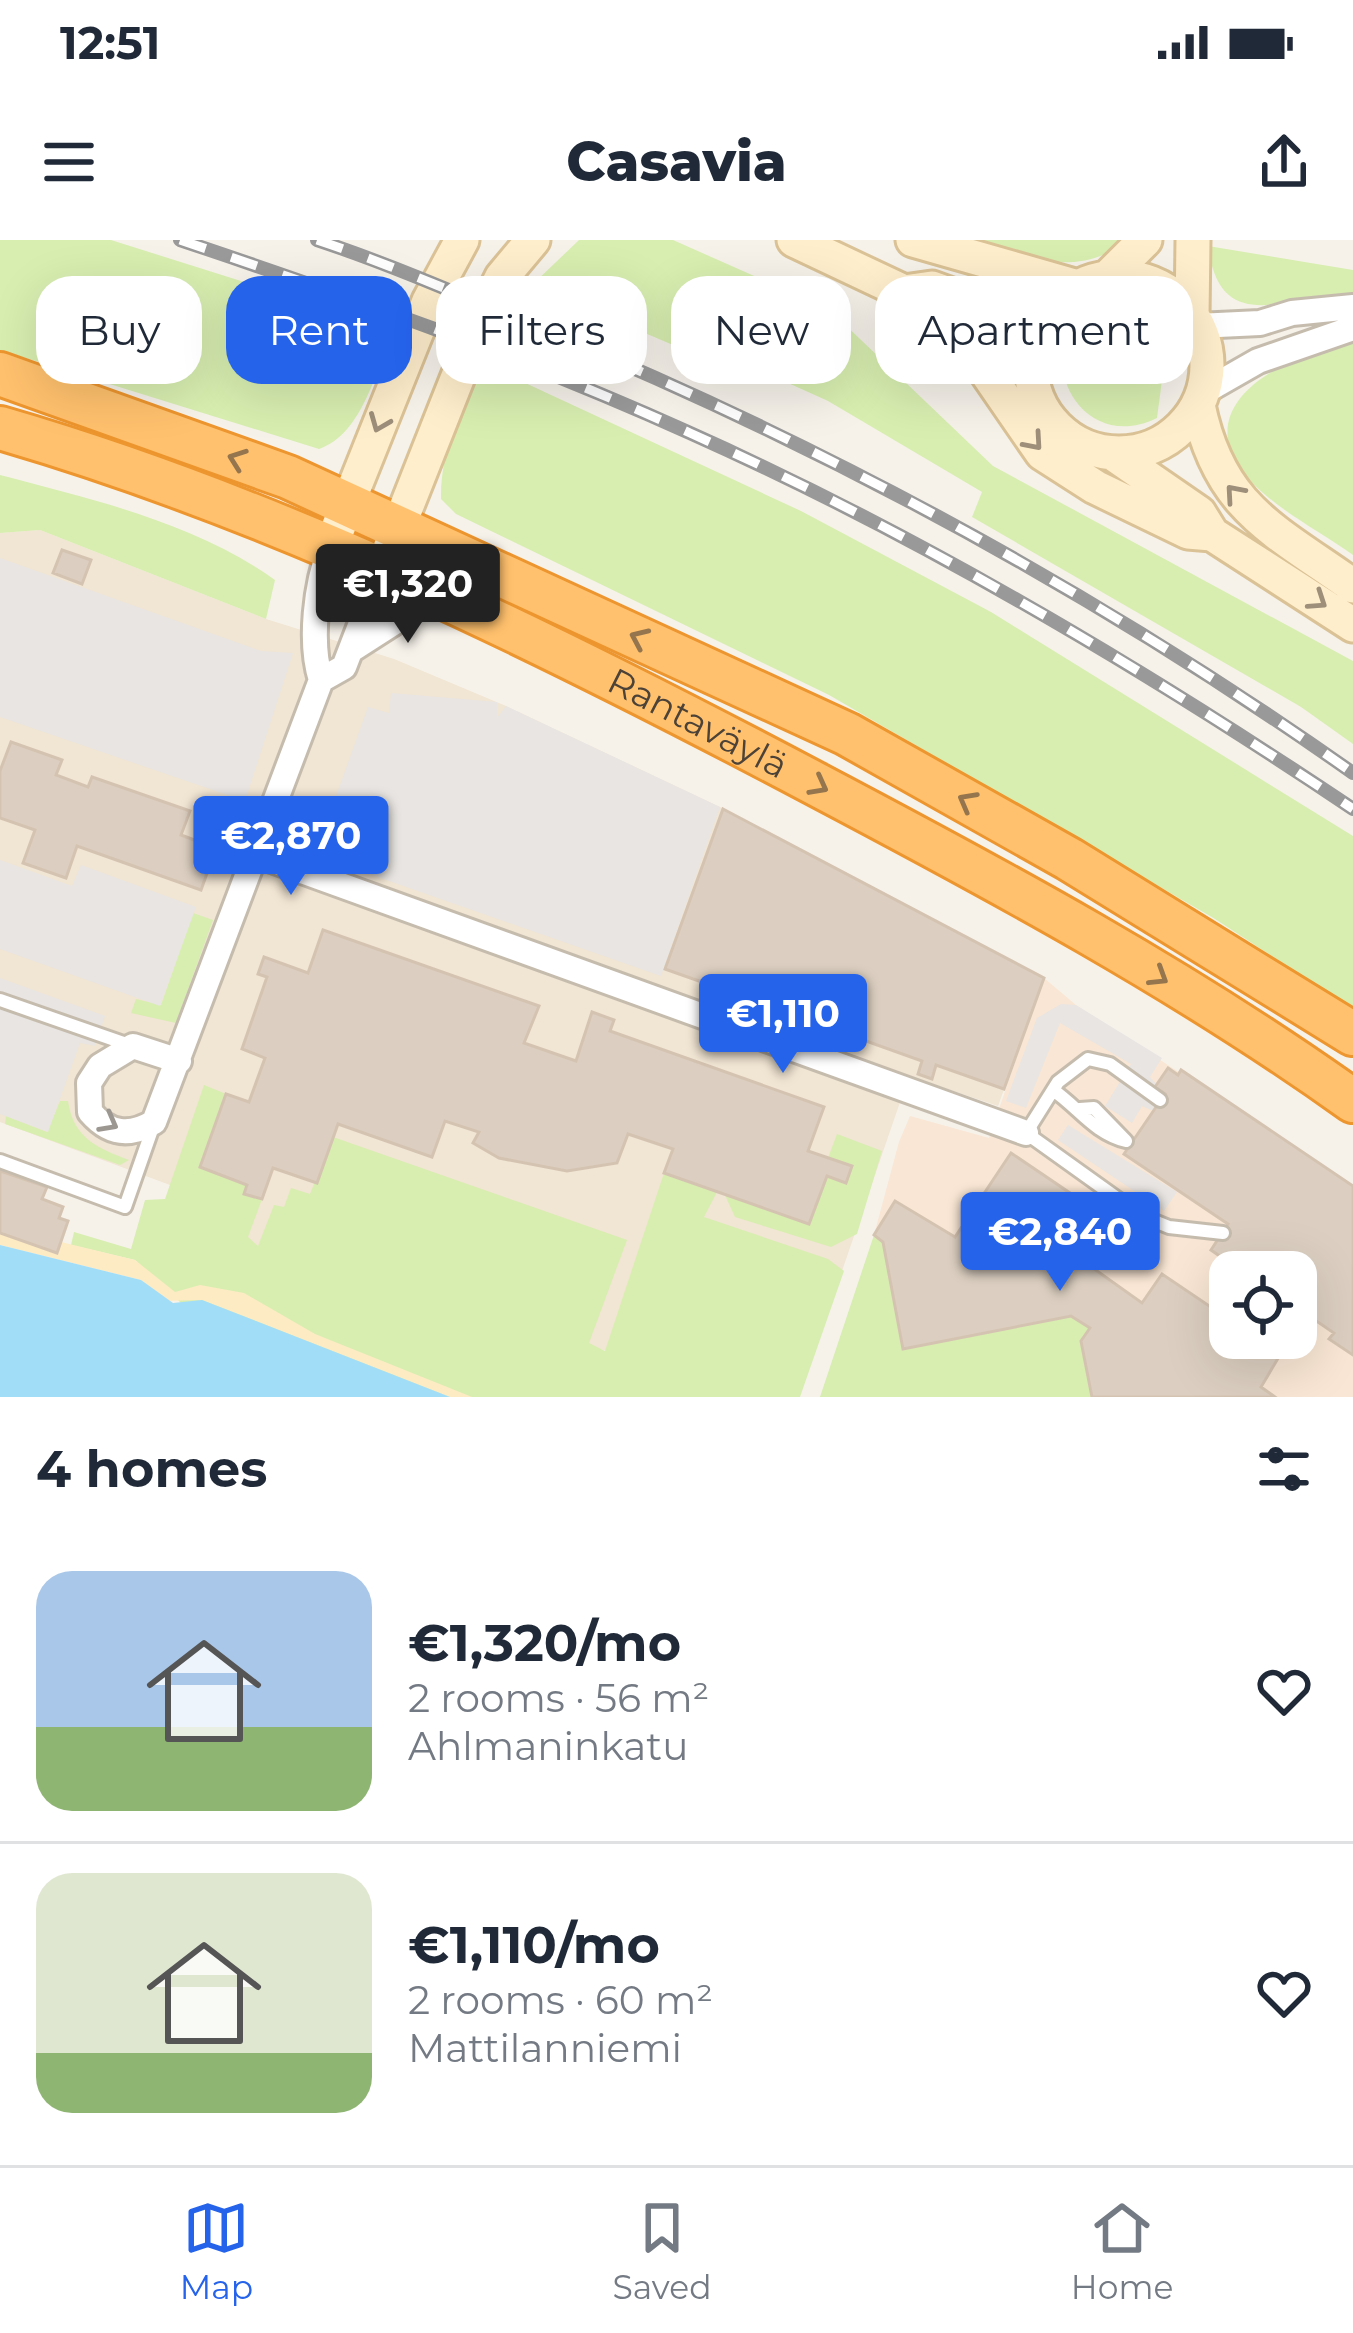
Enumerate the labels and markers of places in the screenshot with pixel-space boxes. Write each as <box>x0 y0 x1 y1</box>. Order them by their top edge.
pin: €1,320 <box>310 544 506 646</box>
pin: €2,870 <box>193 796 389 898</box>
pin: €1,110 <box>685 974 881 1076</box>
pin: €2,840 <box>962 1192 1158 1294</box>

